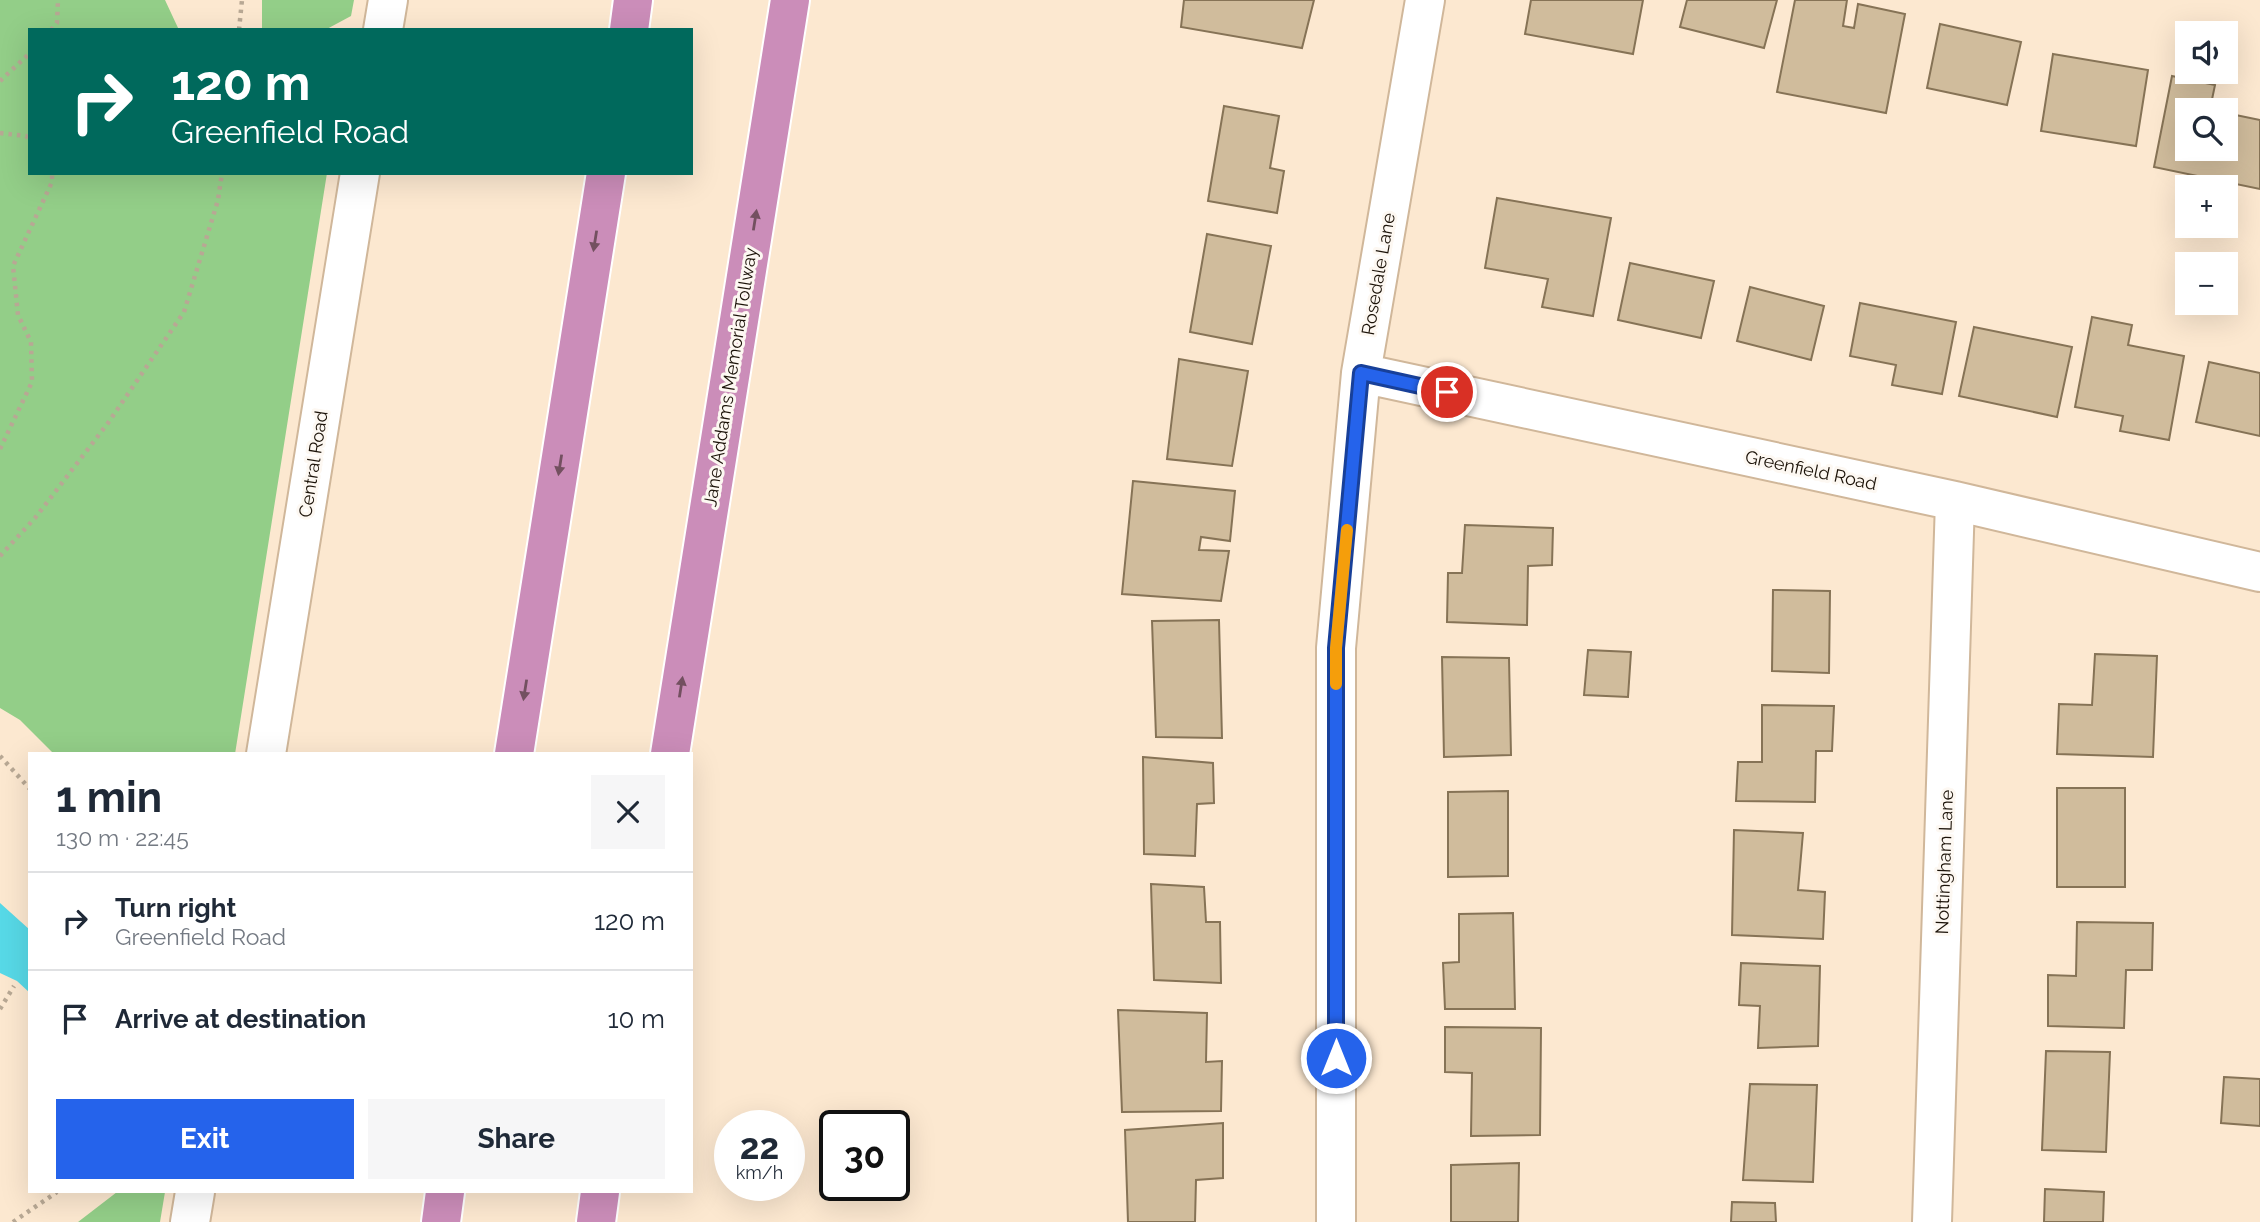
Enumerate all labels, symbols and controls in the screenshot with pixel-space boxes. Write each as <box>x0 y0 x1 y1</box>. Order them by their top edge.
map controls <box>2175 21 2238 315</box>
button: sound <box>2175 21 2238 84</box>
text: 120 m <box>171 54 310 111</box>
icon: right <box>56 56 147 147</box>
button: search <box>2175 98 2238 161</box>
text: Greenfield Road <box>171 113 409 150</box>
button: + <box>2175 175 2238 238</box>
one-way arrow <box>750 209 761 231</box>
street label: Rosedale Lane <box>1357 211 1399 337</box>
one-way arrow <box>590 230 601 252</box>
street label: Jane Addams Memorial Tollway <box>699 246 761 508</box>
button: − <box>2175 252 2238 315</box>
pin <box>1417 362 1477 422</box>
icon: arrive <box>1428 373 1466 411</box>
street label: Central Road <box>294 409 332 519</box>
street label: Greenfield Road <box>1743 446 1879 494</box>
one-way arrow <box>554 454 565 476</box>
one-way arrow <box>676 676 687 698</box>
one-way arrow <box>519 679 530 701</box>
text: 1 min <box>56 773 162 822</box>
button: close <box>591 775 665 849</box>
street label: Nottingham Lane <box>1931 789 1957 935</box>
text: 130 m · 22:45 <box>56 824 189 851</box>
text: Turn right <box>115 893 236 923</box>
icon: right <box>56 902 94 940</box>
text: 120 m <box>594 906 665 936</box>
text: Greenfield Road <box>115 923 286 950</box>
icon: arrive <box>56 1000 94 1038</box>
text: Arrive at destination <box>115 1004 366 1034</box>
text: 10 m <box>607 1004 665 1034</box>
position arrow <box>1299 1021 1373 1095</box>
button: Exit <box>56 1099 354 1179</box>
button: Share <box>368 1099 665 1179</box>
speed limit sign: 30 <box>819 1110 910 1201</box>
text: 22 <box>740 1126 779 1167</box>
text: km/h <box>736 1162 783 1183</box>

